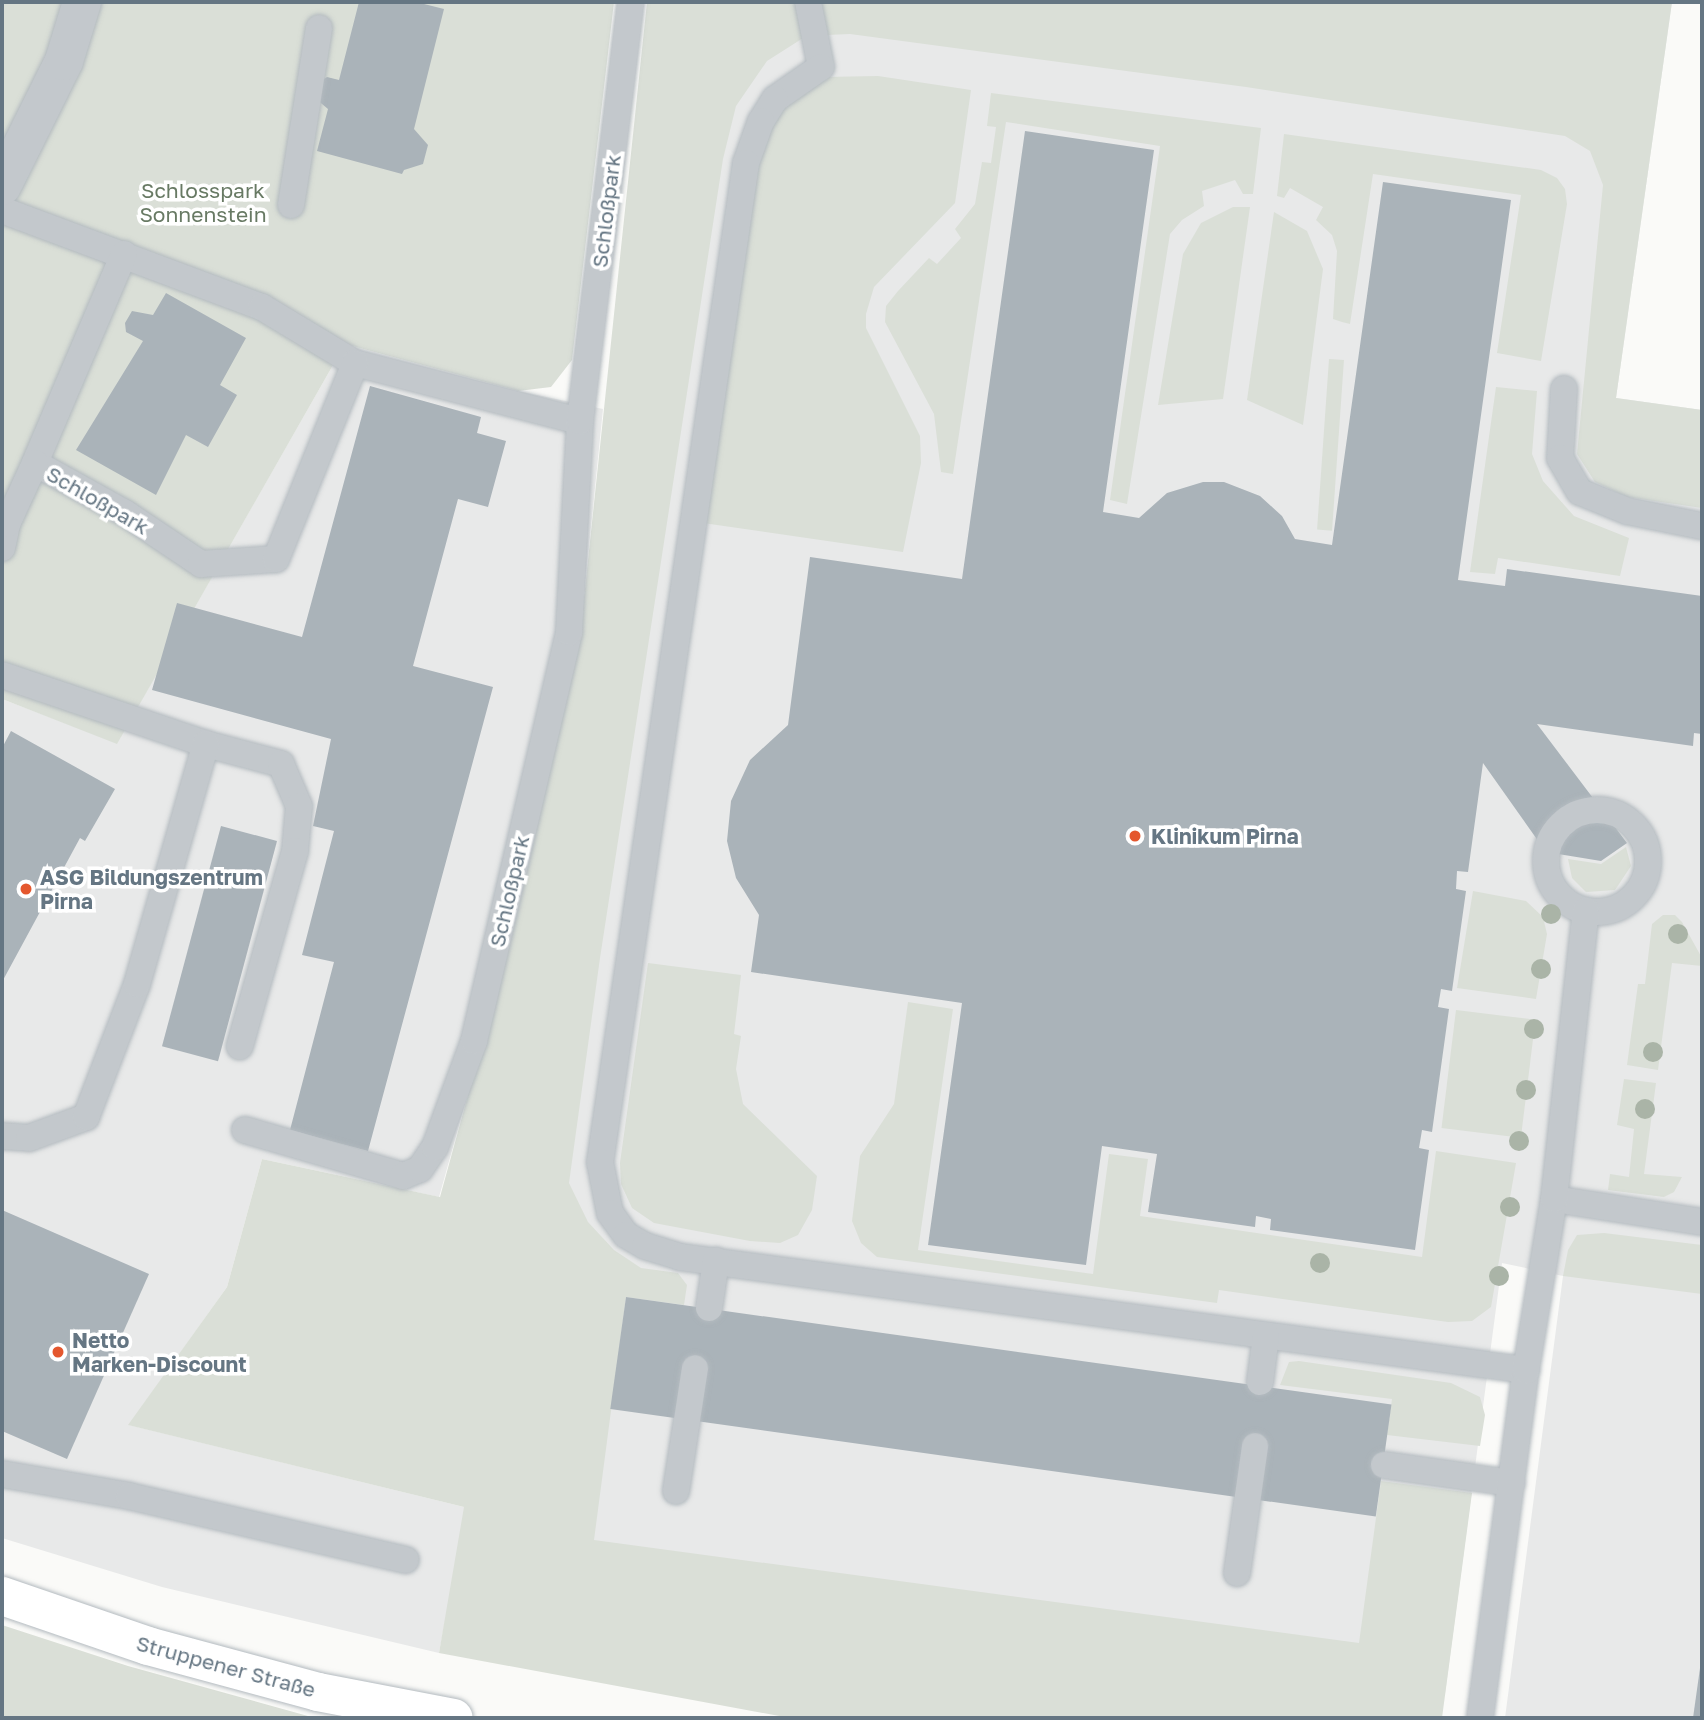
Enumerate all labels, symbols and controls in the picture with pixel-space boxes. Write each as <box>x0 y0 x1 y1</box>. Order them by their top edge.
street label: Schloßpark <box>587 153 625 269</box>
park label: Schlosspark Sonnenstein <box>139 177 267 227</box>
street label: Schloßpark <box>42 461 154 539</box>
place label: Klinikum Pirna <box>1151 823 1299 849</box>
marker: Klinikum Pirna <box>1125 826 1145 846</box>
street label: Schloßpark <box>484 833 534 949</box>
place label: ASG Bildungszentrum Pirna <box>40 864 263 914</box>
marker: ASG Bildungszentrum Pirna <box>18 881 34 897</box>
place label: Netto Marken-Discount <box>72 1327 247 1377</box>
marker: Netto Marken-Discount <box>50 1344 66 1360</box>
street label: Struppener Straße <box>134 1630 318 1702</box>

